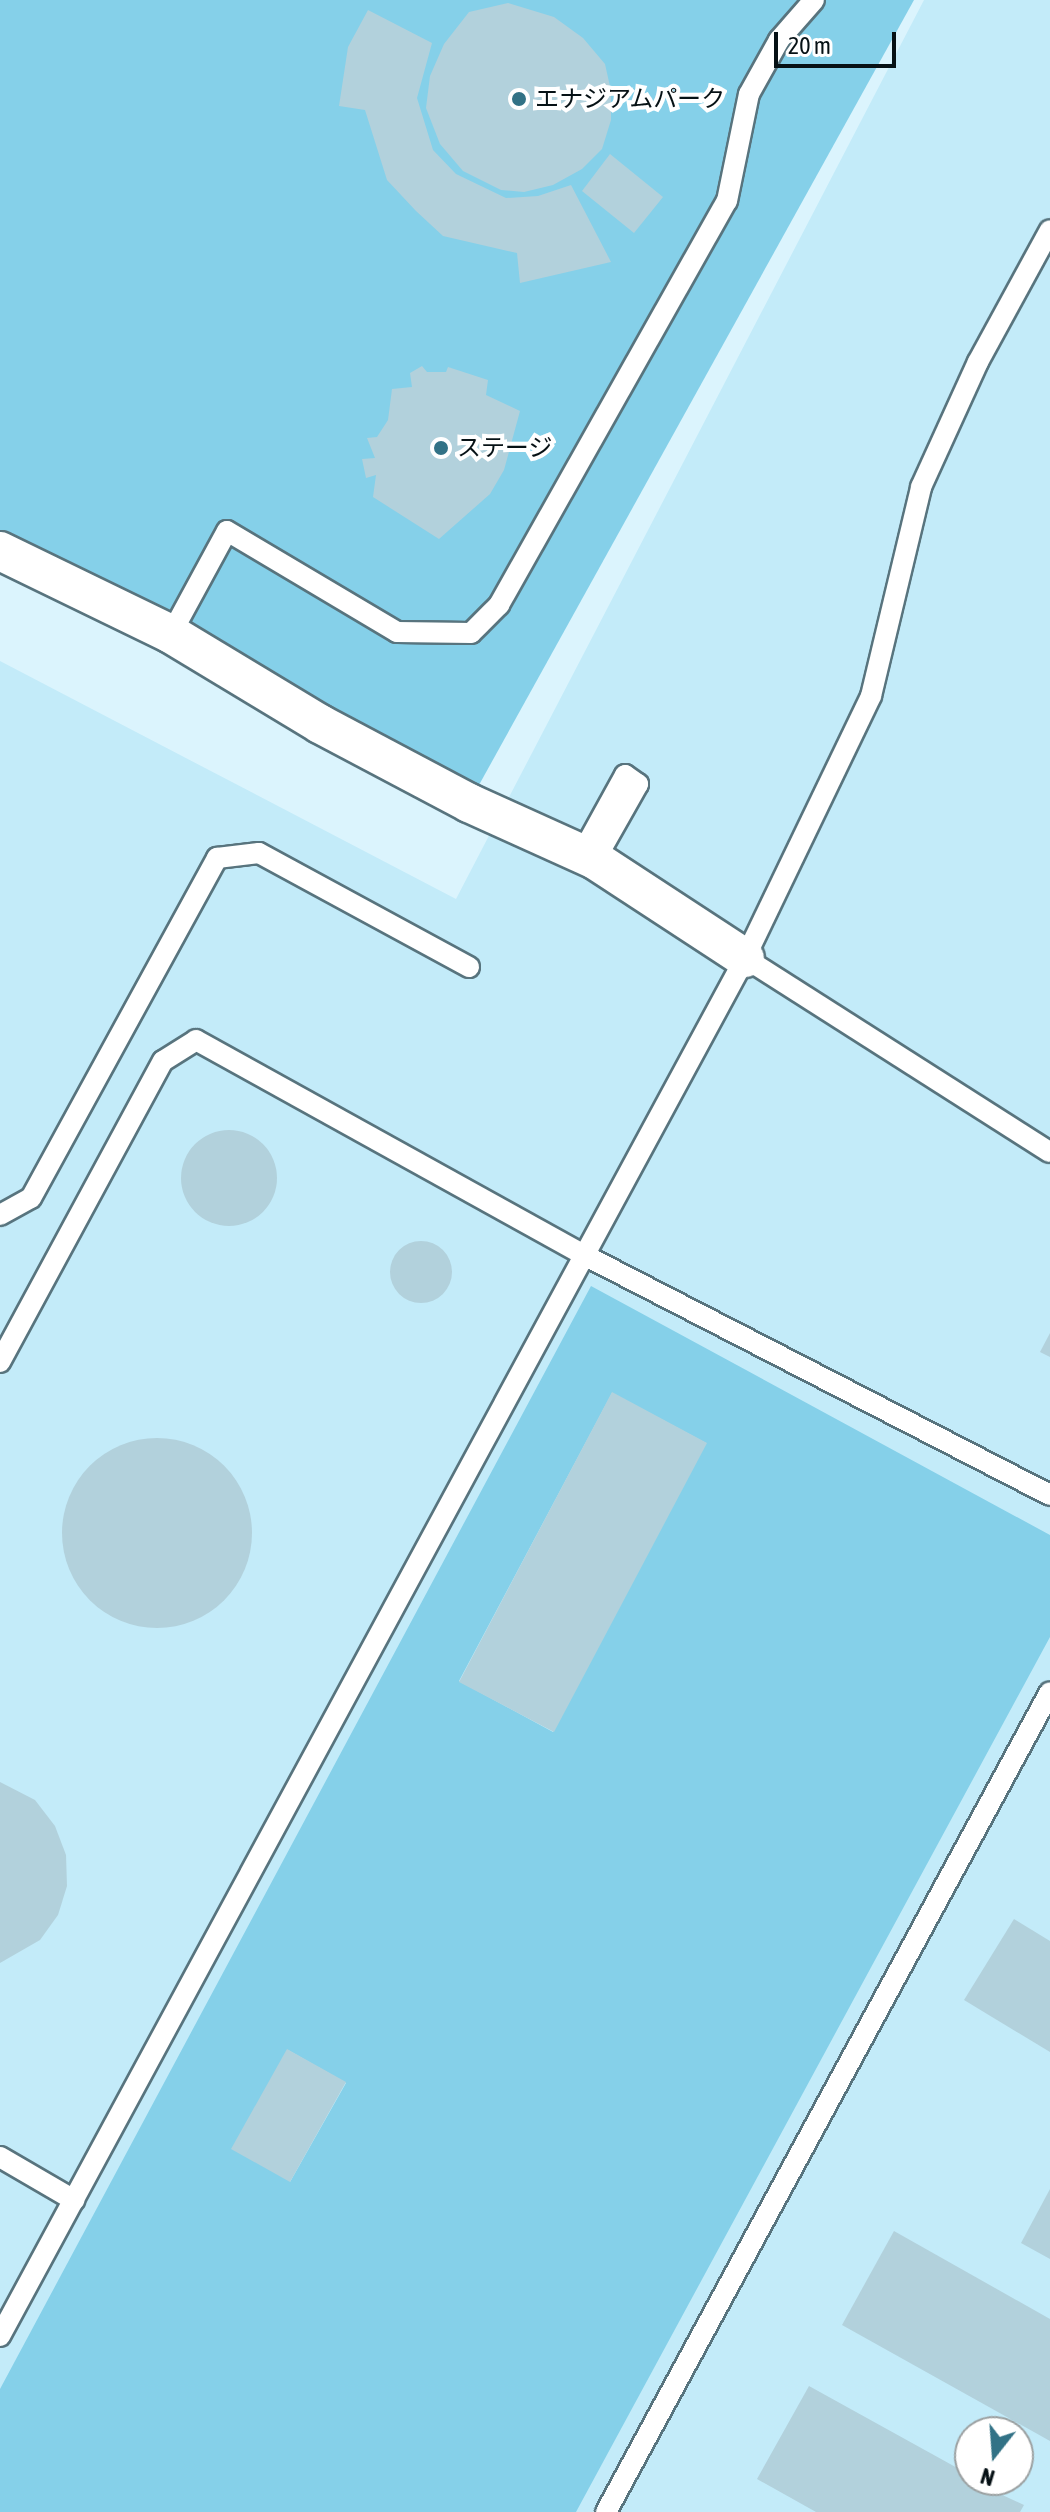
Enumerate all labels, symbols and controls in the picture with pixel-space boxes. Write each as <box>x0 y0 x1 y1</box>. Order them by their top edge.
scale bar <box>778 16 900 66</box>
text: 20 m <box>788 32 831 59</box>
place label: エナジアムパーク <box>535 85 727 113</box>
marker: エナジアムパーク <box>510 90 528 108</box>
place label: ステージ <box>457 434 553 462</box>
marker: ステージ <box>432 439 450 457</box>
north arrow <box>954 2416 1034 2496</box>
text: N <box>978 2463 998 2491</box>

